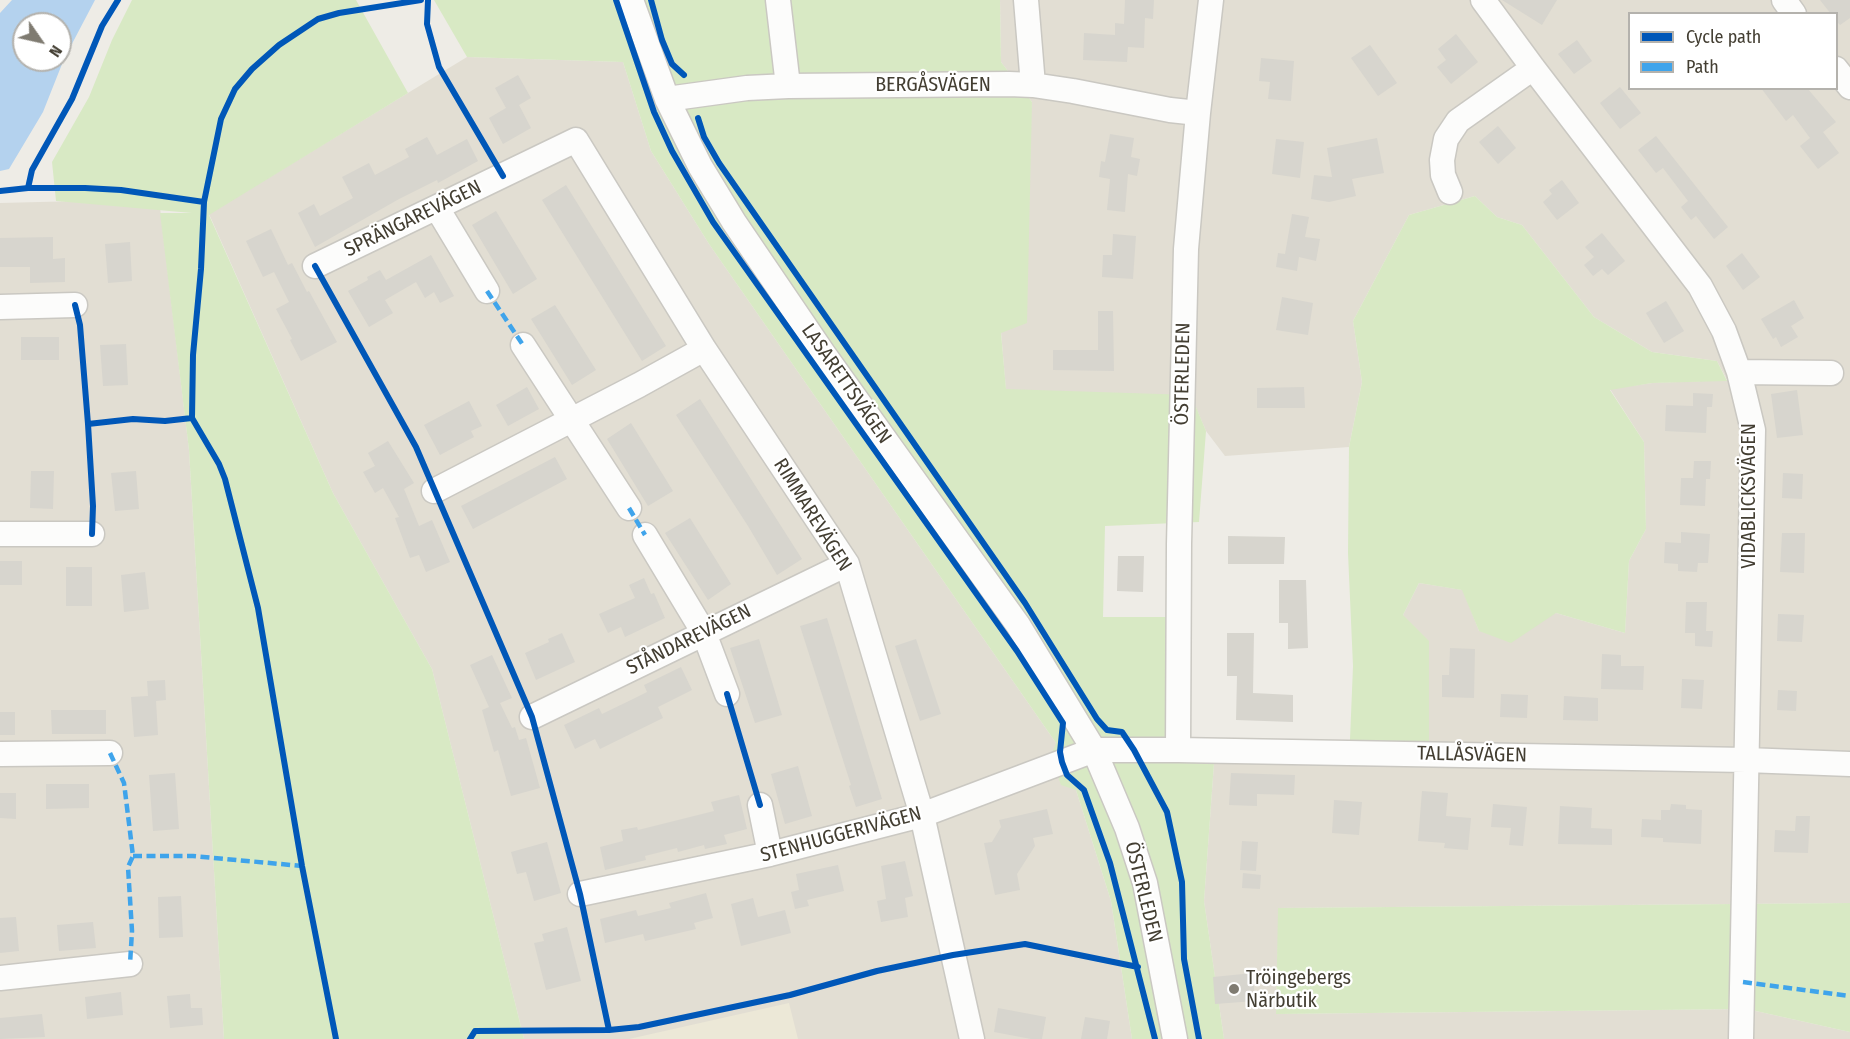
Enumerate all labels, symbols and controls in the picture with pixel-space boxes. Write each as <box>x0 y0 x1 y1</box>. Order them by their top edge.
north arrow <box>12 12 72 72</box>
legend <box>1628 12 1838 90</box>
text: Cycle path <box>1686 26 1761 48</box>
text: N <box>45 42 66 61</box>
text: Path <box>1686 56 1719 78</box>
street label: BERGÅSVÄGEN <box>875 73 991 97</box>
street label: SPRÄNGAREVÄGEN <box>341 175 485 263</box>
street label: LASARETTSVÄGEN <box>796 319 896 449</box>
street label: ÖSTERLEDEN <box>1170 322 1196 426</box>
street label: VIDABLICKSVÄGEN <box>1737 423 1761 569</box>
street label: RIMMAREVÄGEN <box>768 454 856 576</box>
street label: STÅNDAREVÄGEN <box>623 599 755 681</box>
street label: TALLÅSVÄGEN <box>1417 742 1527 768</box>
street label: STENHUGGERIVÄGEN <box>758 802 924 868</box>
street label: ÖSTERLEDEN <box>1119 839 1167 945</box>
place label: Tröingebergs Närbutik <box>1246 966 1351 1013</box>
marker: Tröingebergs Närbutik <box>1227 982 1241 996</box>

